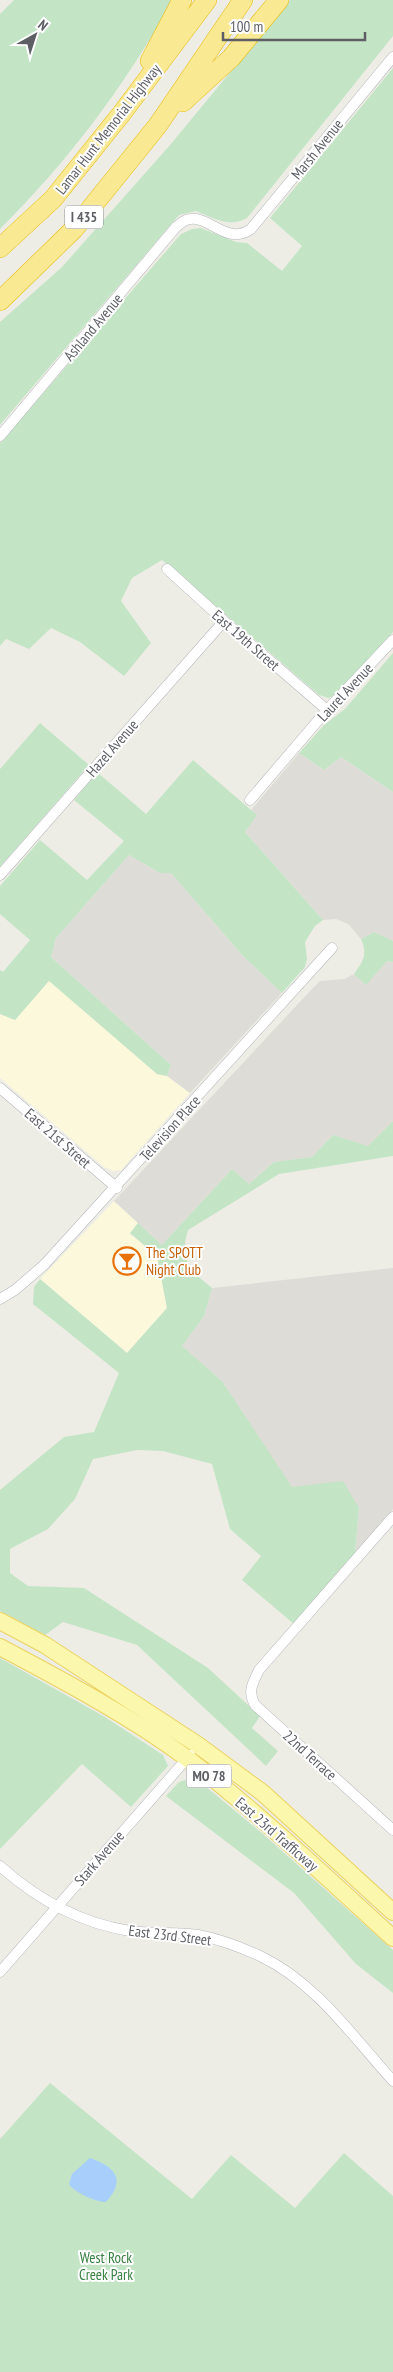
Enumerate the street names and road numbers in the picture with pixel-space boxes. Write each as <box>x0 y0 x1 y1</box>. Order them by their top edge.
street label: Lamar Hunt Memorial Highway <box>51 60 165 198</box>
street label: Marsh Avenue <box>287 115 347 183</box>
road number: I 435 <box>65 206 103 228</box>
street label: Ashland Avenue <box>59 289 127 365</box>
street label: East 19th Street <box>208 606 284 674</box>
street label: Laurel Avenue <box>313 659 377 725</box>
street label: Hazel Avenue <box>82 715 142 781</box>
street label: Television Place <box>136 1091 204 1165</box>
street label: East 21st Street <box>21 1104 95 1172</box>
street label: 22nd Terrace <box>279 1726 341 1784</box>
road number: MO 78 <box>186 1764 232 1788</box>
street label: East 23rd Trafficway <box>232 1793 323 1875</box>
street label: Stark Avenue <box>70 1827 128 1889</box>
street label: East 23rd Street <box>128 1921 212 1949</box>

